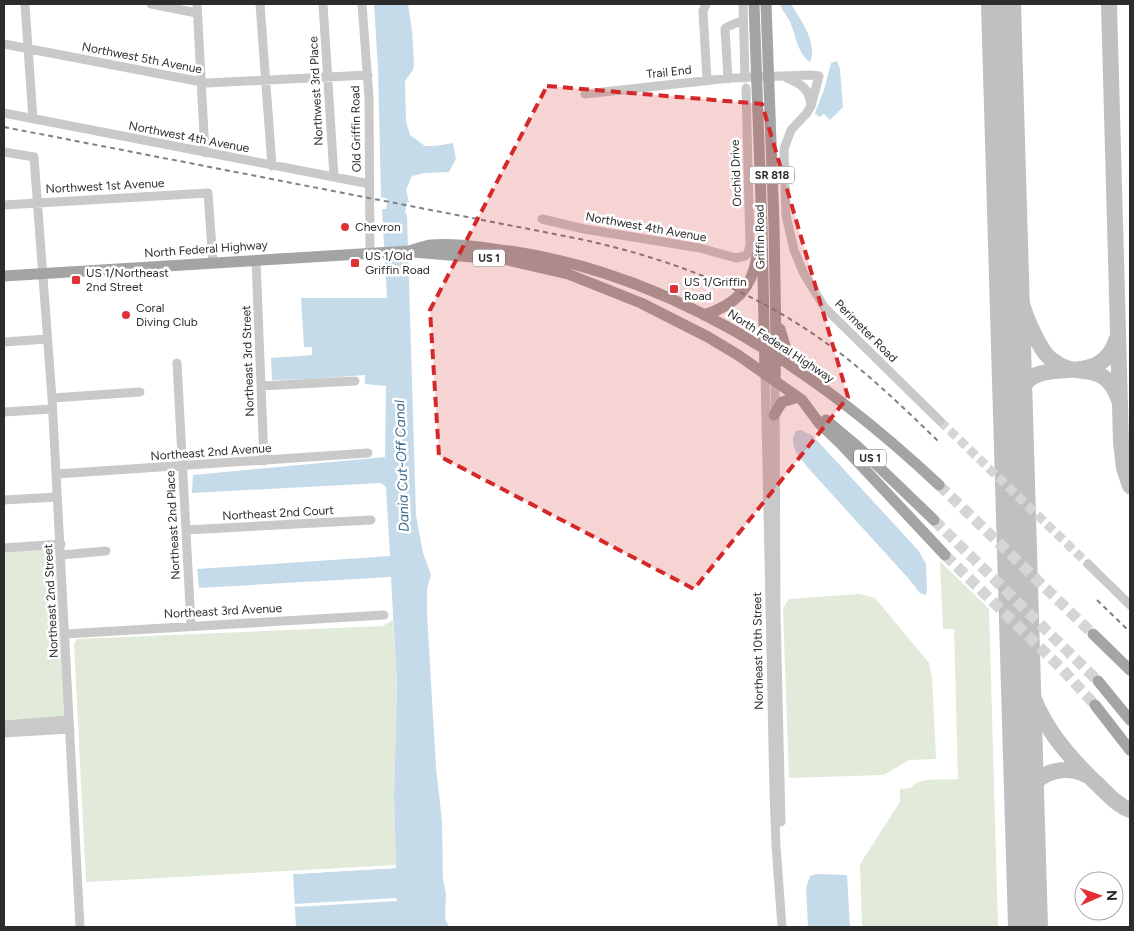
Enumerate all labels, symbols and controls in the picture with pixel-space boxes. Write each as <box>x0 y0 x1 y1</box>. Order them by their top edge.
street label: Northwest 3rd Place <box>306 35 326 146</box>
street label: Northwest 5th Avenue <box>81 39 204 77</box>
street label: Trail End <box>646 63 692 81</box>
street label: Old Griffin Road <box>348 85 364 173</box>
street label: Northwest 4th Avenue <box>127 118 251 156</box>
street label: Orchid Drive <box>728 139 744 207</box>
road number: SR 818 <box>750 166 794 184</box>
street label: Northwest 1st Avenue <box>45 176 165 196</box>
street label: Griffin Road <box>752 204 768 270</box>
street label: Northwest 4th Avenue <box>584 209 708 245</box>
place label: Chevron <box>355 220 401 234</box>
marker: Chevron <box>339 221 351 233</box>
street label: North Federal Highway <box>144 238 269 260</box>
place label: US 1/Old Griffin Road <box>365 249 430 277</box>
road number: US 1 <box>473 250 505 266</box>
marker: US 1/Old Griffin Road <box>349 257 361 269</box>
place label: US 1/Northeast 2nd Street <box>86 266 169 294</box>
marker: US 1/Northeast 2nd Street <box>70 274 82 286</box>
place label: US 1/Griffin Road <box>684 275 747 303</box>
marker: US 1/Griffin Road <box>668 283 680 295</box>
street label: Perimeter Road <box>832 297 900 365</box>
place label: Coral Diving Club <box>136 301 198 329</box>
street label: Northeast 3rd Street <box>239 305 257 417</box>
street label: North Federal Highway <box>725 306 837 386</box>
marker: Coral Diving Club <box>120 309 132 321</box>
water label: Dania Cut-Off Canal <box>391 399 413 532</box>
street label: Northeast 2nd Avenue <box>150 441 272 463</box>
road number: US 1 <box>854 449 886 466</box>
street label: Northeast 2nd Place <box>163 470 183 580</box>
street label: Northeast 2nd Court <box>222 503 335 523</box>
street label: Northeast 2nd Street <box>41 543 61 658</box>
street label: Northeast 10th Street <box>750 592 766 710</box>
street label: Northeast 3rd Avenue <box>163 601 283 621</box>
north arrow <box>1074 871 1124 921</box>
text: N <box>1103 890 1120 901</box>

